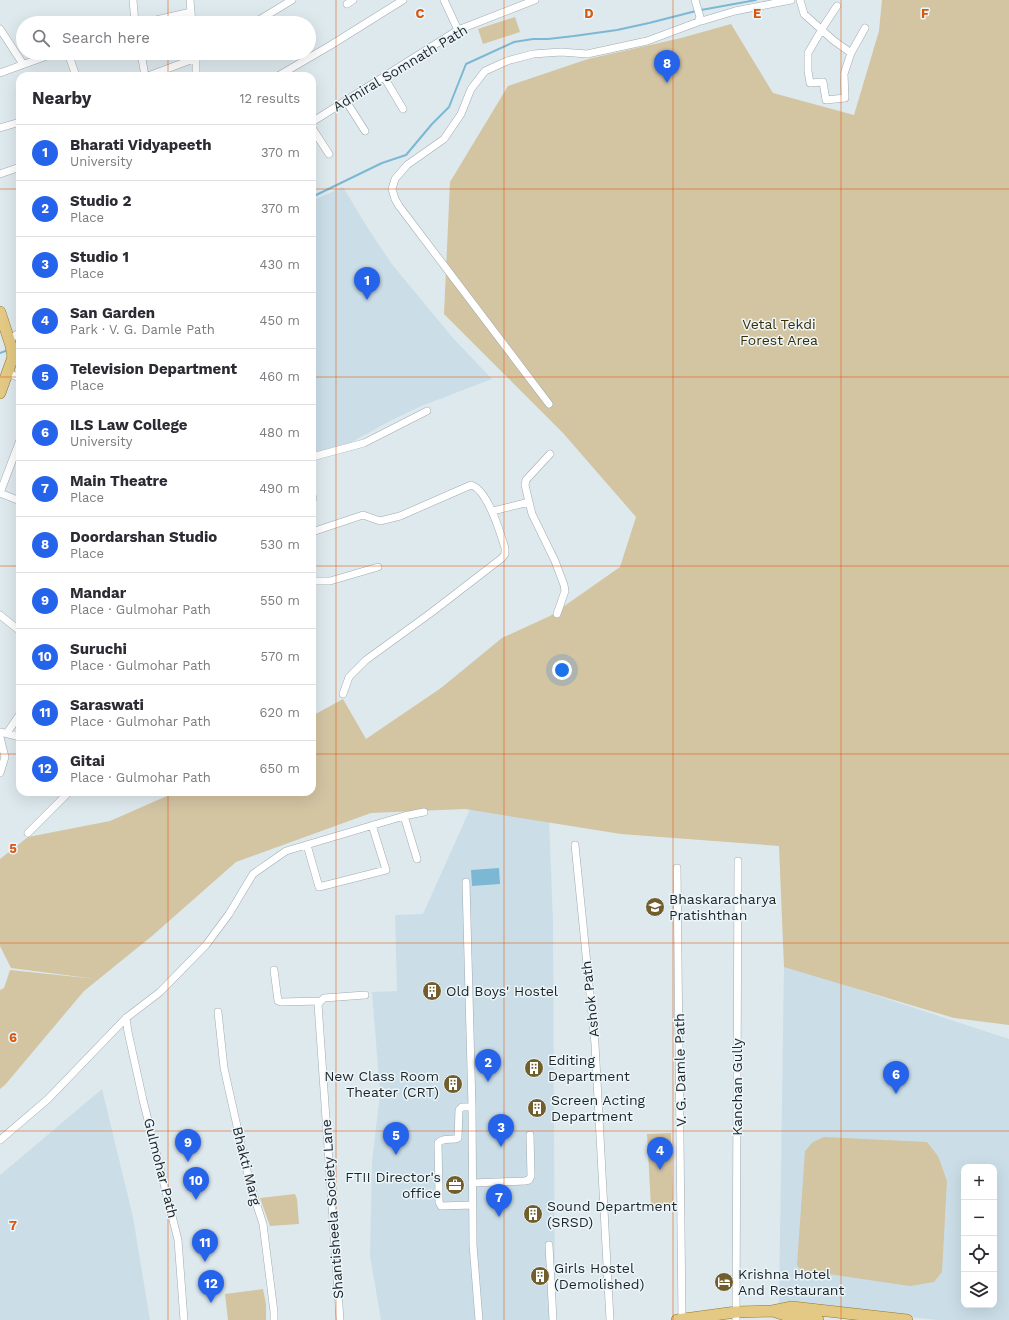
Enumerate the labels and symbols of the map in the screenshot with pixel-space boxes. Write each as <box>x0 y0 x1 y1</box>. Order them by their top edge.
text: C <box>416 6 425 21</box>
text: D <box>584 6 594 21</box>
text: E <box>753 6 761 21</box>
text: F <box>921 6 929 21</box>
street label: Admiral Somnath Path <box>330 21 470 115</box>
pin: 8 <box>654 50 680 83</box>
pin: 1 <box>354 267 380 300</box>
park label: Vetal Tekdi Forest Area <box>740 316 818 348</box>
your location <box>552 660 572 680</box>
text: 5 <box>9 841 17 856</box>
place label: Bhaskaracharya Pratishthan <box>669 891 776 923</box>
school or university icon: Bhaskaracharya Pratishthan <box>644 896 666 918</box>
street label: Ashok Path <box>578 960 602 1038</box>
building icon: Old Boys' Hostel <box>421 980 443 1002</box>
place label: Old Boys' Hostel <box>446 983 559 999</box>
street label: V. G. Damle Path <box>671 1013 689 1127</box>
text: 6 <box>9 1030 17 1045</box>
street label: Kanchan Gully <box>729 1037 745 1136</box>
pin: 2 <box>475 1049 501 1082</box>
place label: Editing Department <box>548 1052 630 1084</box>
building icon: Editing Department <box>523 1057 545 1079</box>
pin: 6 <box>883 1061 909 1094</box>
place label: New Class Room Theater (CRT) <box>324 1068 439 1100</box>
building icon: New Class Room Theater (CRT) <box>442 1073 464 1095</box>
place label: Screen Acting Department <box>551 1092 646 1124</box>
building icon: Screen Acting Department <box>526 1097 548 1119</box>
pin: 3 <box>488 1114 514 1147</box>
street label: Gulmohar Path <box>141 1116 181 1220</box>
street label: Shantisheela Society Lane <box>318 1119 346 1299</box>
pin: 5 <box>383 1122 409 1155</box>
street label: Bhakti Marg <box>229 1125 265 1208</box>
pin: 9 <box>175 1129 201 1162</box>
pin: 4 <box>647 1137 673 1170</box>
pin: 10 <box>183 1167 209 1200</box>
place label: FTII Director's office <box>345 1169 441 1201</box>
office icon: FTII Director's office <box>444 1174 466 1196</box>
pin: 7 <box>486 1184 512 1217</box>
place label: Sound Department (SRSD) <box>547 1198 677 1230</box>
building icon: Sound Department (SRSD) <box>522 1203 544 1225</box>
text: 7 <box>9 1218 17 1233</box>
pin: 11 <box>192 1229 218 1262</box>
place label: Girls Hostel (Demolished) <box>554 1260 645 1292</box>
building icon: Girls Hostel (Demolished) <box>529 1265 551 1287</box>
place label: Krishna Hotel And Restaurant <box>738 1266 844 1298</box>
pin: 12 <box>198 1270 224 1303</box>
hotel icon: Krishna Hotel And Restaurant <box>713 1271 735 1293</box>

